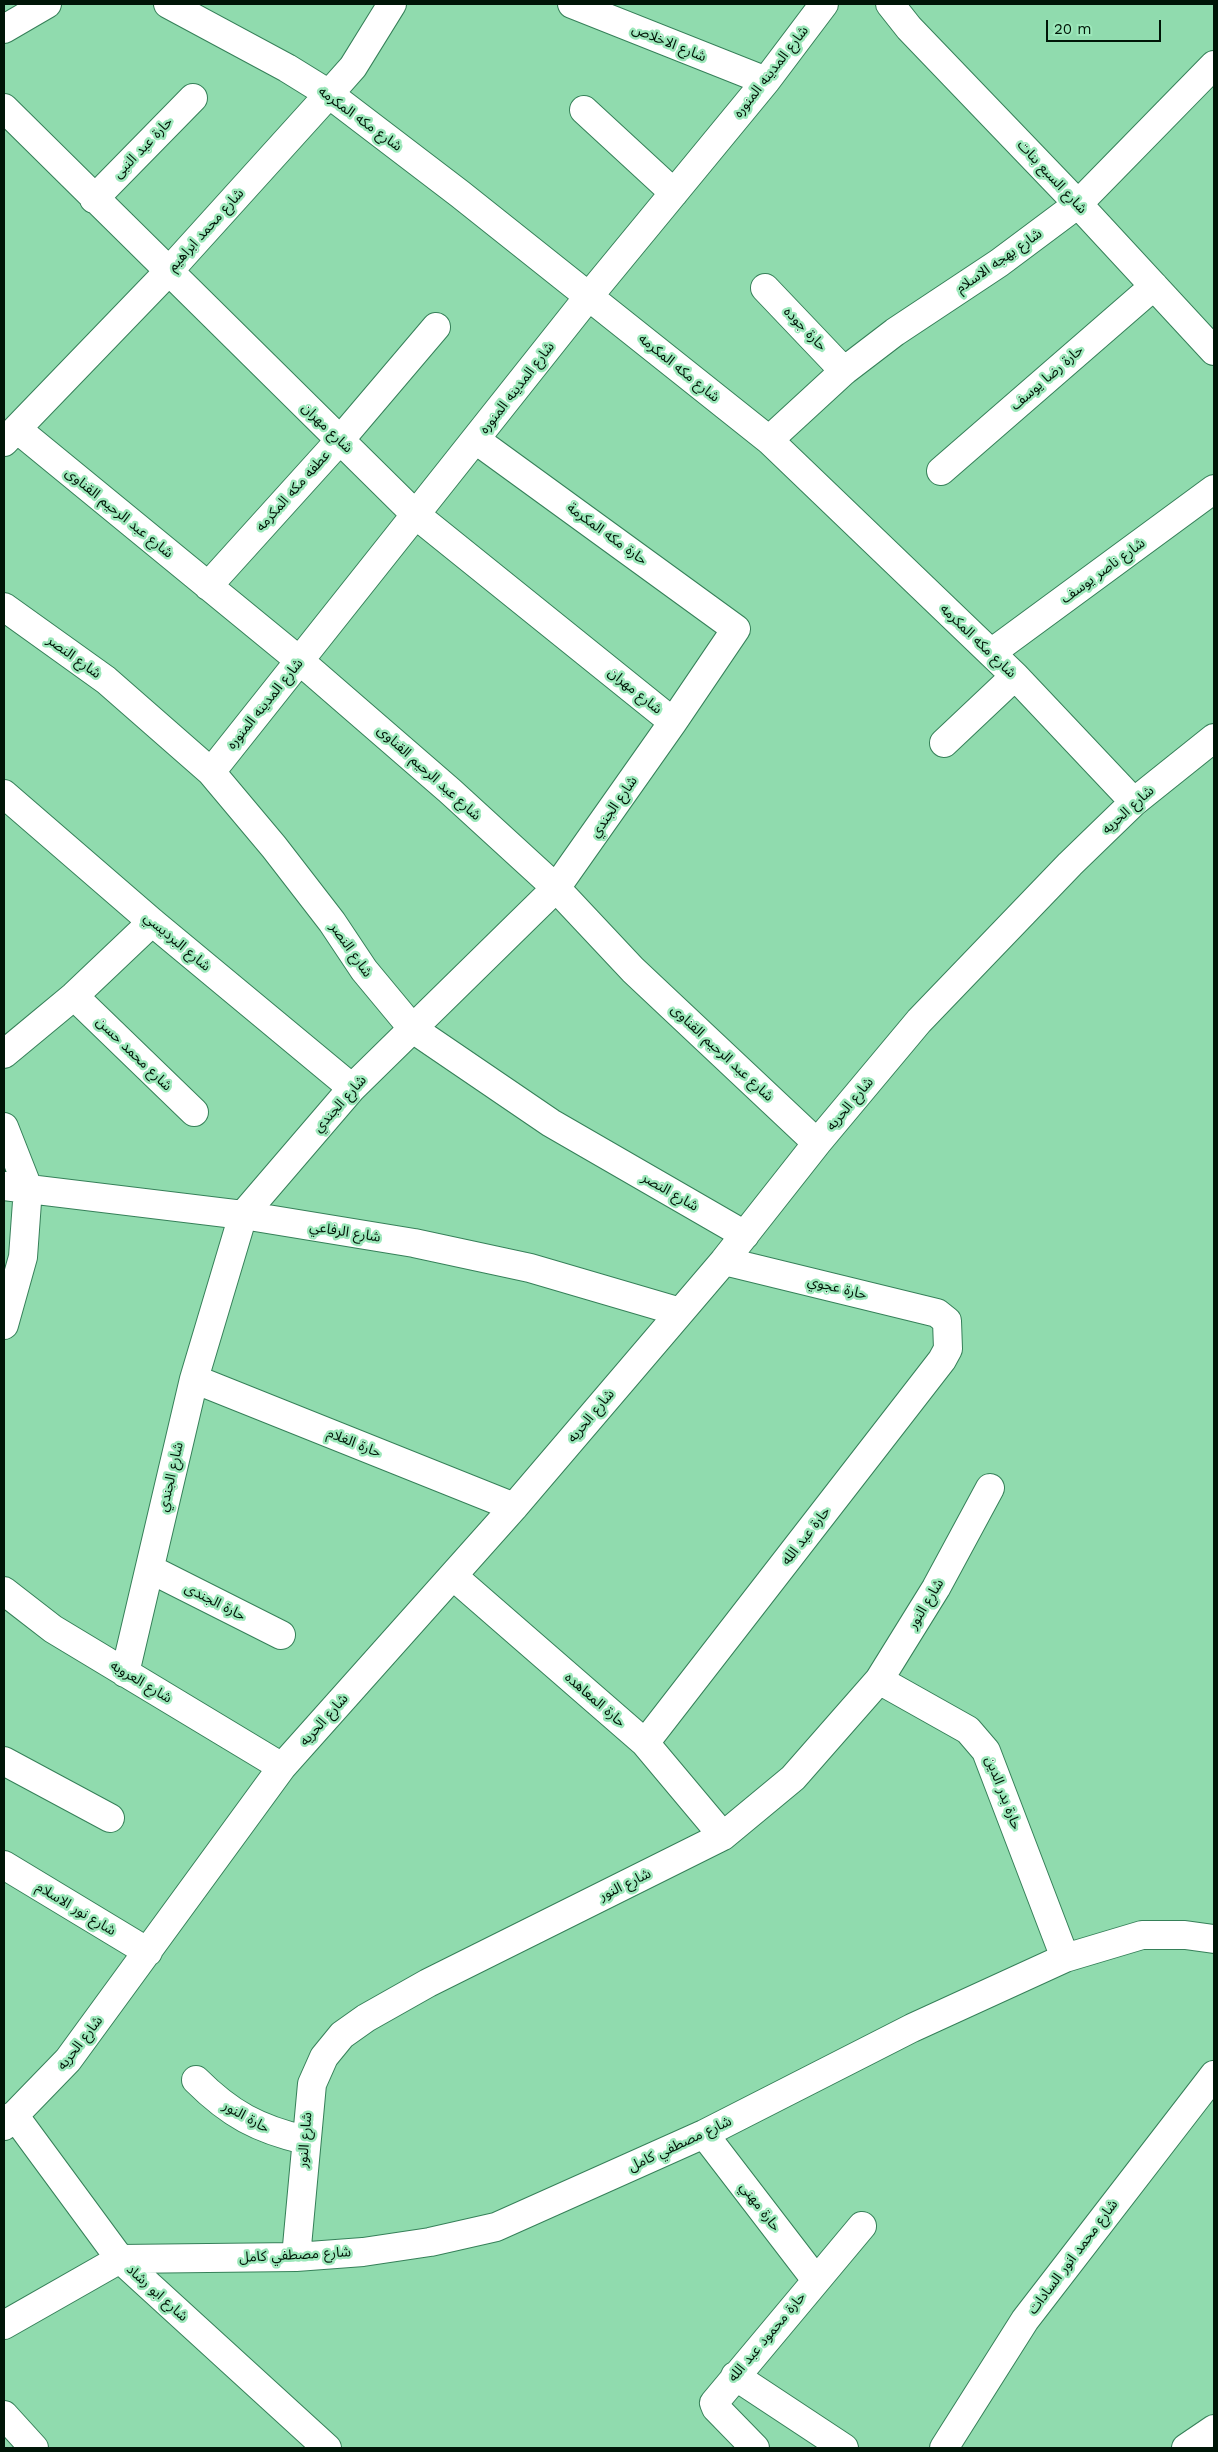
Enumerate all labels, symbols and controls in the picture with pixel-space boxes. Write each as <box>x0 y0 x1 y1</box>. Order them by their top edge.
scale bar <box>1048 10 1163 42</box>
text: 20 m <box>1054 20 1092 38</box>
street label: شارع الاخلاص <box>629 21 709 65</box>
street label: شارع المدينه المنوره <box>730 23 812 121</box>
street label: شارع مكه المكرمه <box>315 83 405 155</box>
street label: حارة عبد النبى <box>110 114 176 182</box>
street label: شارع السبع بنات <box>1014 137 1090 217</box>
street label: شارع محمد ابراهيم <box>164 185 248 275</box>
street label: شارع بهجه الاسلام <box>953 225 1045 297</box>
street label: حارة جوده <box>780 304 830 354</box>
street label: شارع مكه المكرمه <box>635 330 723 406</box>
street label: شارع المدينه المنوره <box>476 339 558 437</box>
street label: حارة رضا يوسف <box>1007 342 1087 414</box>
street label: شارع مهران <box>298 400 356 456</box>
street label: عطفه مكه المكرمه <box>252 447 334 535</box>
street label: شارع عبد الرحيم القناوى <box>62 464 176 562</box>
street label: حارة مكه المكرمة <box>564 499 650 569</box>
street label: شارع ناصر يوسف <box>1058 535 1148 607</box>
street label: شارع مكه المكرمه <box>936 600 1020 682</box>
street label: شارع النصر <box>44 632 104 682</box>
street label: شارع المدينه المنوره <box>223 655 307 753</box>
street label: شارع مهران <box>605 664 665 718</box>
street label: شارع عبد الرحيم القناوى <box>374 722 484 824</box>
street label: شارع الجندي <box>587 773 641 841</box>
street label: شارع الحريه <box>1099 782 1157 838</box>
street label: شارع البرديسي <box>140 909 214 975</box>
street label: شارع النصر <box>326 920 376 980</box>
street label: شارع عبد الرحيم القناوى <box>667 1001 777 1105</box>
street label: شارع محمد حسن <box>93 1014 175 1094</box>
street label: شارع الجندي <box>310 1072 370 1136</box>
street label: شارع الحريه <box>823 1074 877 1134</box>
street label: شارع النصر <box>639 1169 701 1215</box>
street label: شارع الرفاعي <box>308 1218 382 1246</box>
street label: حارة عجوي <box>806 1273 868 1303</box>
street label: شارع الحريه <box>564 1386 618 1446</box>
street label: حارة الغلام <box>325 1425 383 1461</box>
street label: شارع الجندي <box>155 1441 187 1513</box>
street label: حارة عبد الله <box>778 1503 834 1569</box>
street label: شارع النور <box>904 1576 948 1632</box>
street label: حارة الجندى <box>182 1580 248 1624</box>
street label: شارع العروبه <box>107 1657 175 1707</box>
street label: حارة المعاهده <box>561 1669 629 1731</box>
street label: شارع الحريه <box>296 1691 352 1749</box>
street label: حارة بدر الدين <box>981 1754 1025 1832</box>
street label: شارع النور <box>596 1865 654 1905</box>
street label: شارع نور الاسلام <box>33 1879 119 1939</box>
street label: شارع الحريه <box>54 2013 106 2073</box>
street label: حارة النور <box>220 2097 272 2137</box>
street label: شارع النور <box>294 2112 316 2168</box>
street label: شارع مصطفي كامل <box>626 2113 734 2175</box>
street label: حارة مهني <box>736 2179 784 2235</box>
street label: شارع محمد انور السادات <box>1024 2196 1122 2318</box>
street label: شارع مصطفي كامل <box>239 2244 351 2266</box>
street label: شارع ابو رشاد <box>123 2261 191 2325</box>
street label: حارة محمود عبد الله <box>725 2289 809 2385</box>

